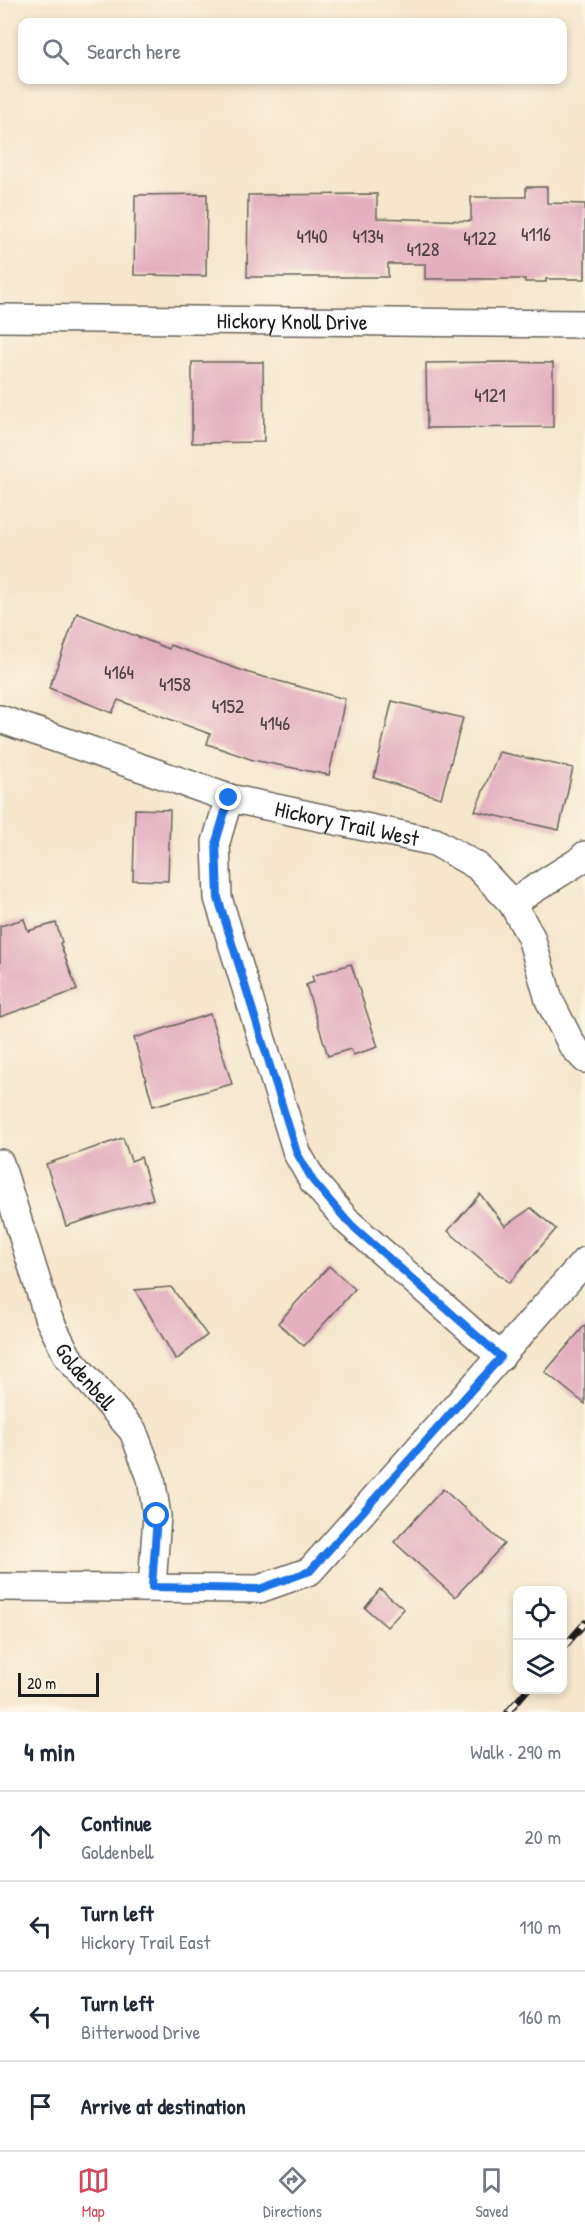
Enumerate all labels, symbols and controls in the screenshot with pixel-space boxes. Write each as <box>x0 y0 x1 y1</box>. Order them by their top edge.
search box <box>18 18 567 84</box>
icon: search <box>39 35 72 68</box>
text: Search here <box>87 36 181 66</box>
house number: 4116 <box>521 220 551 247</box>
house number: 4140 <box>296 222 328 249</box>
house number: 4134 <box>352 222 384 249</box>
house number: 4122 <box>463 224 497 251</box>
house number: 4128 <box>407 235 439 262</box>
street label: Hickory Knoll Drive <box>216 305 368 337</box>
house number: 4121 <box>474 381 506 408</box>
house number: 4164 <box>104 658 134 685</box>
house number: 4158 <box>159 670 191 697</box>
house number: 4152 <box>212 692 245 719</box>
house number: 4146 <box>260 709 290 736</box>
route end <box>215 784 241 810</box>
street label: Hickory Trail West <box>272 793 422 853</box>
street label: Goldenbell <box>48 1338 123 1417</box>
route start <box>143 1502 169 1528</box>
map controls <box>513 1586 567 1694</box>
button: locate <box>513 1586 567 1640</box>
button: layers <box>513 1640 567 1694</box>
scale bar <box>18 1670 99 1698</box>
text: 20 m <box>27 1672 56 1694</box>
text: 4 min <box>24 1734 75 1769</box>
text: Walk · 290 m <box>470 1738 561 1765</box>
text: Continue <box>81 1808 152 1838</box>
icon: ahead <box>24 1820 57 1853</box>
text: 20 m <box>524 1823 561 1850</box>
text: Goldenbell <box>81 1838 154 1865</box>
text: Turn left <box>81 1898 154 1928</box>
icon: left <box>24 1910 57 1943</box>
text: 110 m <box>519 1913 561 1940</box>
text: Hickory Trail East <box>81 1928 210 1955</box>
text: Turn left <box>81 1988 154 2018</box>
icon: left <box>24 2000 57 2033</box>
text: 160 m <box>519 2003 561 2030</box>
text: Bitterwood Drive <box>81 2018 200 2045</box>
icon: arrive <box>24 2090 57 2123</box>
text: Arrive at destination <box>81 2091 246 2121</box>
tab: Map <box>77 2164 110 2222</box>
tab: Directions <box>263 2164 322 2222</box>
tab: Saved <box>475 2164 508 2222</box>

